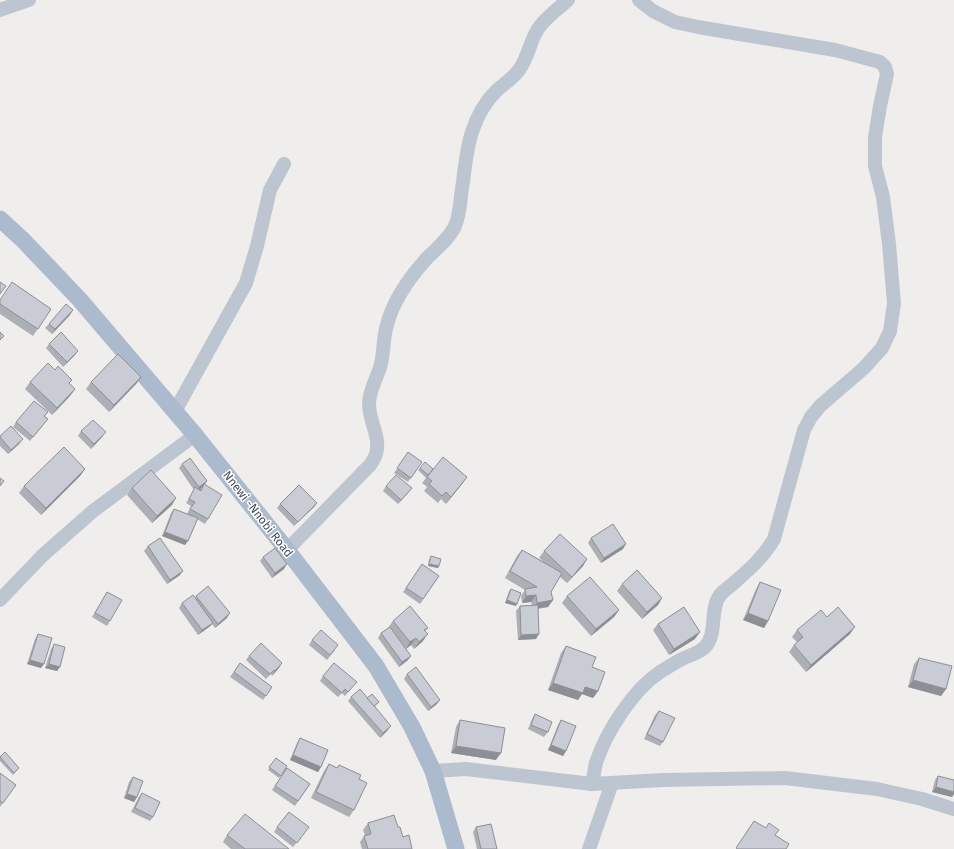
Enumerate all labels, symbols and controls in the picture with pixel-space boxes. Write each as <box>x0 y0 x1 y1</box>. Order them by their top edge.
street label: Nnewi -Nnobi Road <box>220 468 296 560</box>

